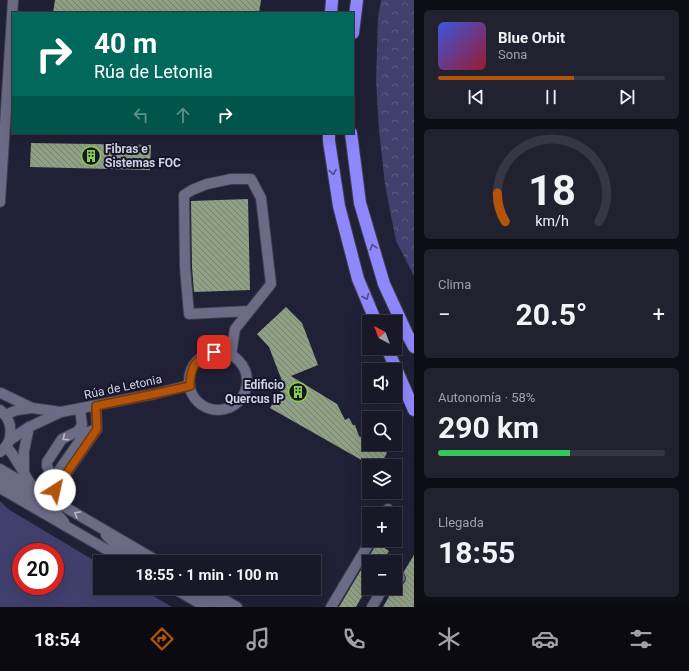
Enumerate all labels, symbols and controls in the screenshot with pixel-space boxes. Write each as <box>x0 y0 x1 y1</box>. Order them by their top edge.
text: 40 m <box>94 27 157 60</box>
icon: right <box>28 28 80 80</box>
text: Blue Orbit <box>498 29 565 47</box>
text: Sona <box>498 47 527 62</box>
text: Rúa de Letonia <box>94 61 213 82</box>
icon: previous <box>465 86 487 108</box>
icon: pause <box>540 86 562 108</box>
icon: next <box>616 86 638 108</box>
icon: left <box>130 104 152 126</box>
icon: ahead <box>172 104 194 126</box>
icon: right <box>214 104 236 126</box>
place label: Fibras e Sistemas FOC <box>105 142 181 170</box>
building icon: Fibras e Sistemas FOC <box>80 145 102 167</box>
text: 18 <box>528 166 575 215</box>
one-way arrow <box>328 169 337 175</box>
text: km/h <box>535 213 568 229</box>
one-way arrow <box>369 244 378 251</box>
text: Clima <box>438 277 471 292</box>
one-way arrow <box>361 293 369 301</box>
text: 20.5° <box>516 297 588 332</box>
text: − <box>438 302 451 327</box>
text: + <box>653 302 665 327</box>
north arrow <box>362 315 402 355</box>
map controls <box>362 315 402 595</box>
pin <box>197 335 231 369</box>
icon: arrive <box>203 341 225 363</box>
button: sound <box>362 363 402 403</box>
street label: Rúa de Letonia <box>83 372 163 402</box>
place label: Edificio Quercus IP <box>225 378 284 406</box>
building icon: Edificio Quercus IP <box>287 381 309 403</box>
text: Autonomía · 58% <box>438 390 535 405</box>
text: 290 km <box>438 410 539 445</box>
button: search <box>362 411 402 451</box>
one-way arrow <box>62 433 69 440</box>
button: layers <box>362 459 402 499</box>
position arrow <box>34 469 76 511</box>
button: + <box>362 507 402 547</box>
one-way arrow <box>74 512 81 519</box>
text: Llegada <box>438 515 484 530</box>
text: 18:55 <box>438 535 515 570</box>
speed limit sign: 20 <box>12 543 64 595</box>
button: − <box>362 555 402 595</box>
text: 18:55 · 1 min · 100 m <box>136 566 278 584</box>
icon: directions <box>148 625 176 653</box>
icon: music <box>244 625 272 653</box>
icon: phone <box>340 625 368 653</box>
icon: climate <box>435 625 463 653</box>
icon: car <box>531 625 559 653</box>
icon: filters <box>627 625 655 653</box>
text: 18:54 <box>34 629 80 650</box>

